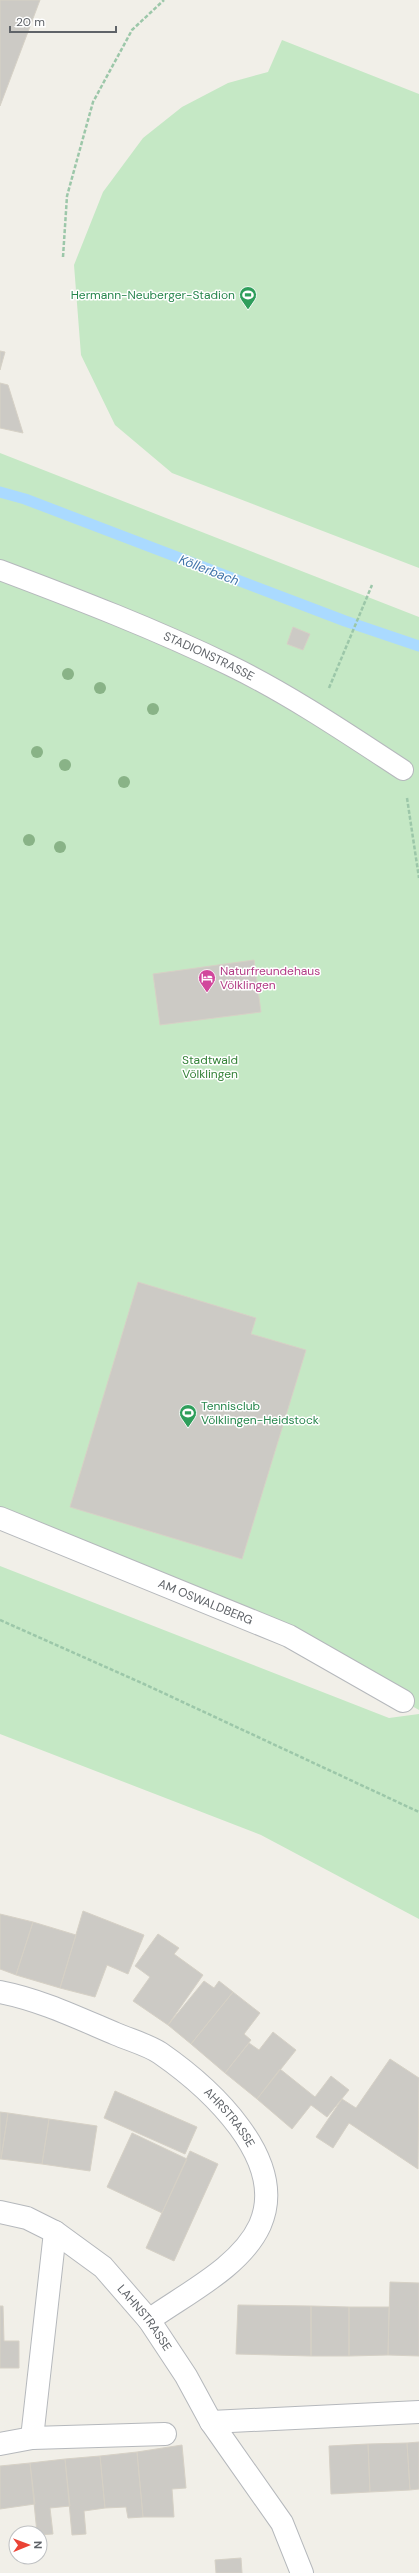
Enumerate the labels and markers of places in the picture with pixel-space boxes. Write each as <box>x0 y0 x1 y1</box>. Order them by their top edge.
sports icon: Hermann-Neuberger-Stadion <box>238 285 258 310</box>
place label: Hermann-Neuberger-Stadion <box>71 287 235 303</box>
place label: Naturfreundehaus Völklingen <box>220 963 320 993</box>
hotel icon: Naturfreundehaus Völklingen <box>197 968 217 993</box>
place label: Tennisclub Völklingen-Heidstock <box>201 1398 319 1428</box>
sports icon: Tennisclub Völklingen-Heidstock <box>178 1403 198 1428</box>

